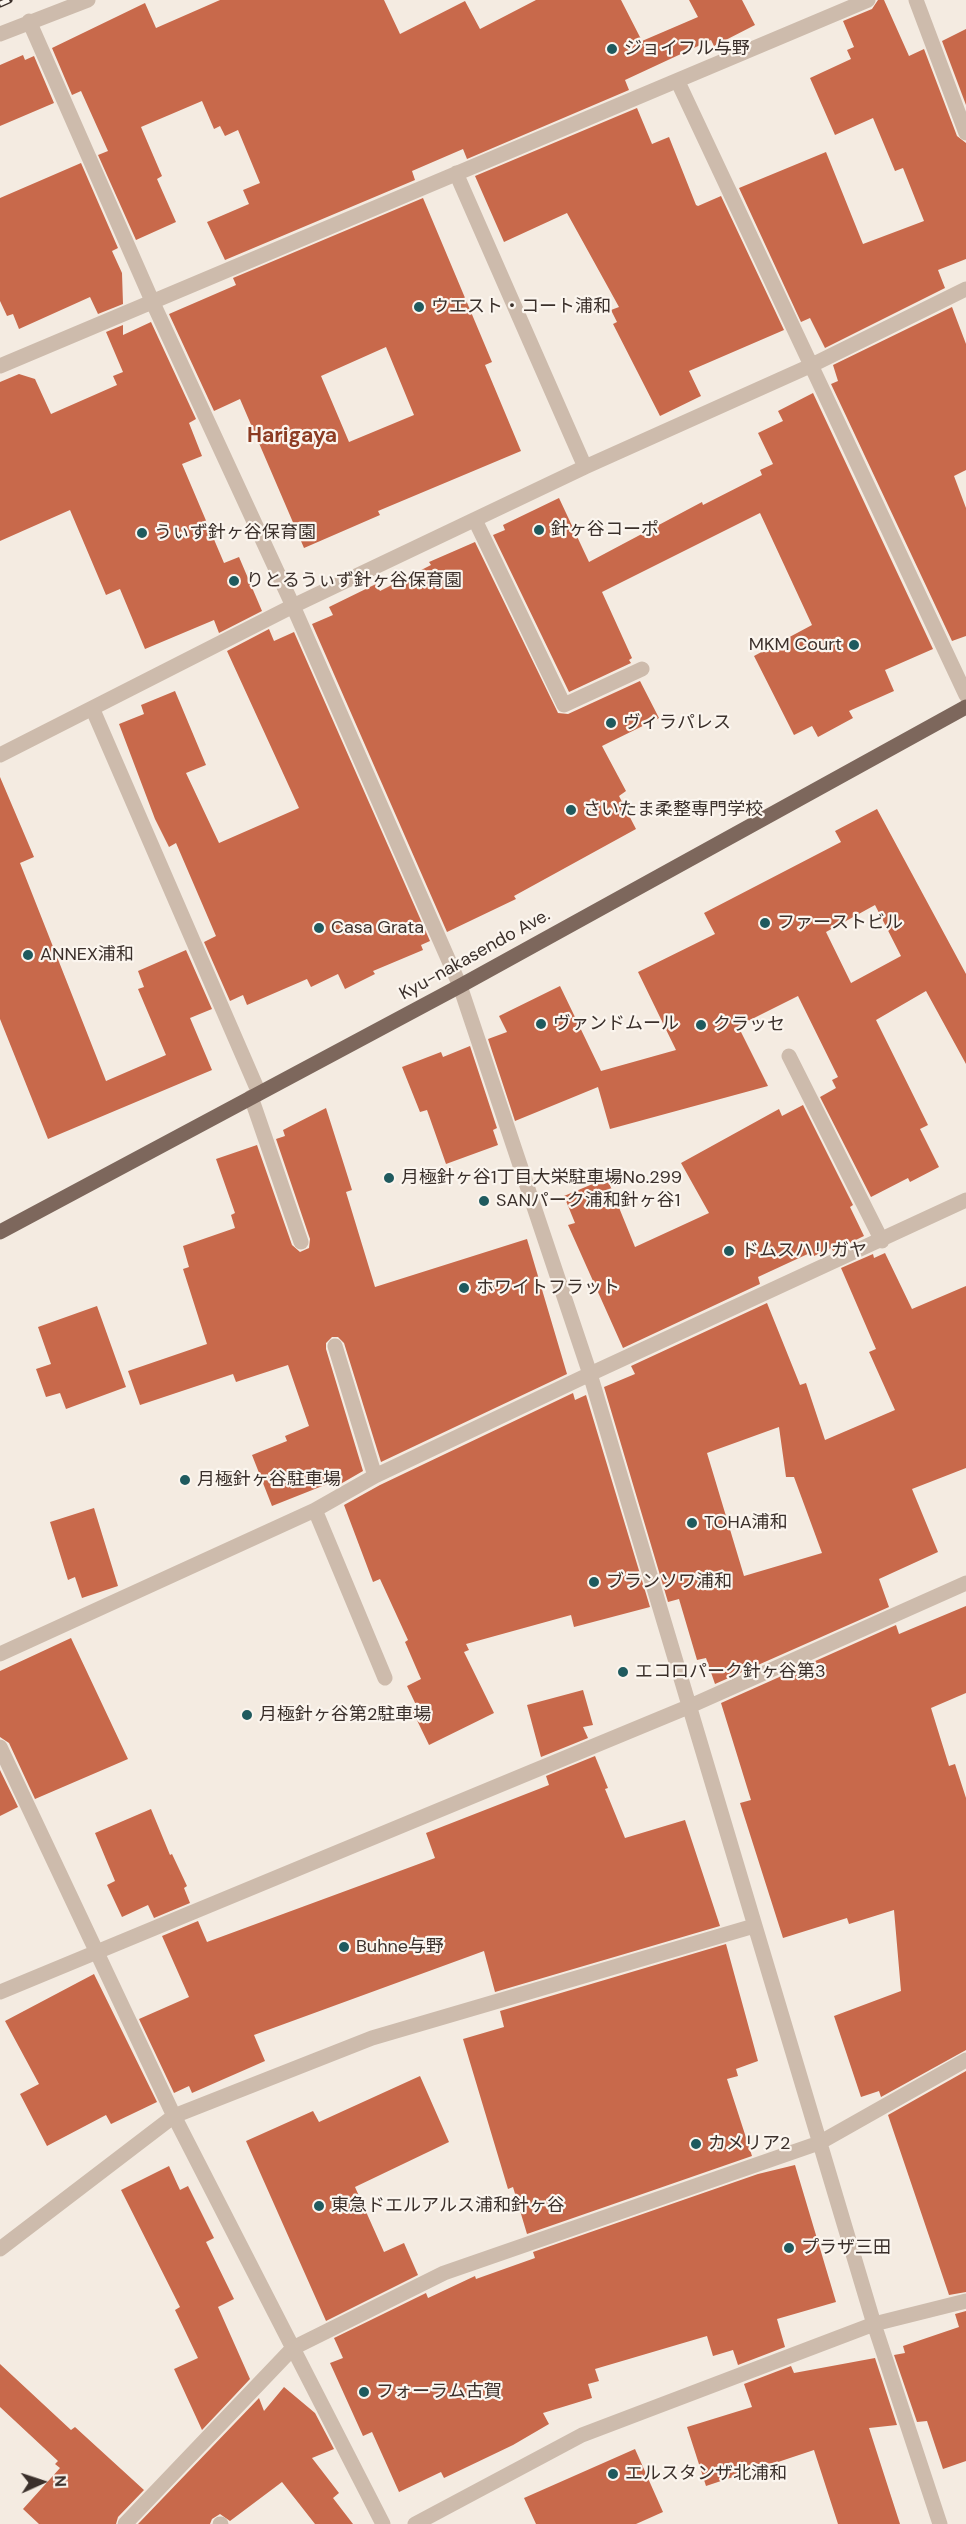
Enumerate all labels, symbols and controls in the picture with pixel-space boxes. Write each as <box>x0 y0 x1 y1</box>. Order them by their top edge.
place label: ジョイフル与野 <box>624 38 750 60</box>
marker: ジョイフル与野 <box>605 42 619 56</box>
place label: ウエスト・コート浦和 <box>431 296 611 318</box>
marker: ウエスト・コート浦和 <box>412 300 426 314</box>
district label: Harigaya <box>247 423 337 449</box>
place label: 針ヶ谷コーポ <box>551 519 659 541</box>
place label: うぃず針ヶ谷保育園 <box>154 522 316 544</box>
marker: 針ヶ谷コーポ <box>532 523 546 537</box>
marker: うぃず針ヶ谷保育園 <box>135 526 149 540</box>
place label: りとるうぃず針ヶ谷保育園 <box>246 570 462 592</box>
marker: りとるうぃず針ヶ谷保育園 <box>227 574 241 588</box>
place label: MKM Court <box>749 634 842 656</box>
marker: MKM Court <box>847 638 861 652</box>
place label: ヴィラパレス <box>623 712 731 734</box>
marker: ヴィラパレス <box>604 716 618 730</box>
place label: さいたま柔整専門学校 <box>583 799 763 821</box>
marker: さいたま柔整専門学校 <box>564 803 578 817</box>
street label: Kyu-nakasendo Ave. <box>396 905 554 1005</box>
place label: ファーストビル <box>777 912 903 934</box>
marker: ファーストビル <box>758 916 772 930</box>
place label: Casa Grata <box>331 917 424 939</box>
marker: Casa Grata <box>312 921 326 935</box>
place label: ANNEX浦和 <box>40 944 134 966</box>
marker: ANNEX浦和 <box>21 948 35 962</box>
place label: ヴァンドムール <box>553 1013 679 1035</box>
place label: クラッセ <box>713 1014 785 1036</box>
marker: ヴァンドムール <box>534 1017 548 1031</box>
marker: クラッセ <box>694 1018 708 1032</box>
place label: 月極針ヶ谷1丁目大栄駐車場No.299 <box>401 1167 682 1189</box>
marker: 月極針ヶ谷1丁目大栄駐車場No.299 <box>382 1171 396 1185</box>
place label: SANパーク浦和針ヶ谷1 <box>496 1190 680 1212</box>
marker: SANパーク浦和針ヶ谷1 <box>477 1194 491 1208</box>
place label: ドムスハリガヤ <box>741 1240 867 1262</box>
marker: ドムスハリガヤ <box>722 1244 736 1258</box>
place label: ホワイトフラット <box>476 1277 620 1299</box>
marker: ホワイトフラット <box>457 1281 471 1295</box>
place label: 月極針ヶ谷駐車場 <box>197 1469 341 1491</box>
marker: 月極針ヶ谷駐車場 <box>178 1473 192 1487</box>
place label: TOHA浦和 <box>704 1512 788 1534</box>
marker: TOHA浦和 <box>685 1516 699 1530</box>
place label: ブランソワ浦和 <box>606 1571 732 1593</box>
marker: ブランソワ浦和 <box>587 1575 601 1589</box>
place label: エコロパーク針ヶ谷第3 <box>635 1661 826 1683</box>
marker: エコロパーク針ヶ谷第3 <box>616 1665 630 1679</box>
place label: 月極針ヶ谷第2駐車場 <box>259 1704 431 1726</box>
marker: 月極針ヶ谷第2駐車場 <box>240 1708 254 1722</box>
place label: Buhne与野 <box>356 1936 444 1958</box>
marker: Buhne与野 <box>337 1940 351 1954</box>
place label: カメリア2 <box>708 2133 790 2155</box>
marker: カメリア2 <box>689 2137 703 2151</box>
place label: 東急ドエルアルス浦和針ヶ谷 <box>331 2195 565 2217</box>
marker: 東急ドエルアルス浦和針ヶ谷 <box>312 2199 326 2213</box>
place label: プラザ三田 <box>801 2237 891 2259</box>
marker: プラザ三田 <box>782 2241 796 2255</box>
place label: フォーラム古賀 <box>376 2381 502 2403</box>
marker: フォーラム古賀 <box>357 2385 371 2399</box>
north arrow <box>12 2452 72 2512</box>
place label: エルスタンザ北浦和 <box>625 2463 787 2485</box>
marker: エルスタンザ北浦和 <box>606 2467 620 2481</box>
text: N <box>50 2475 71 2487</box>

